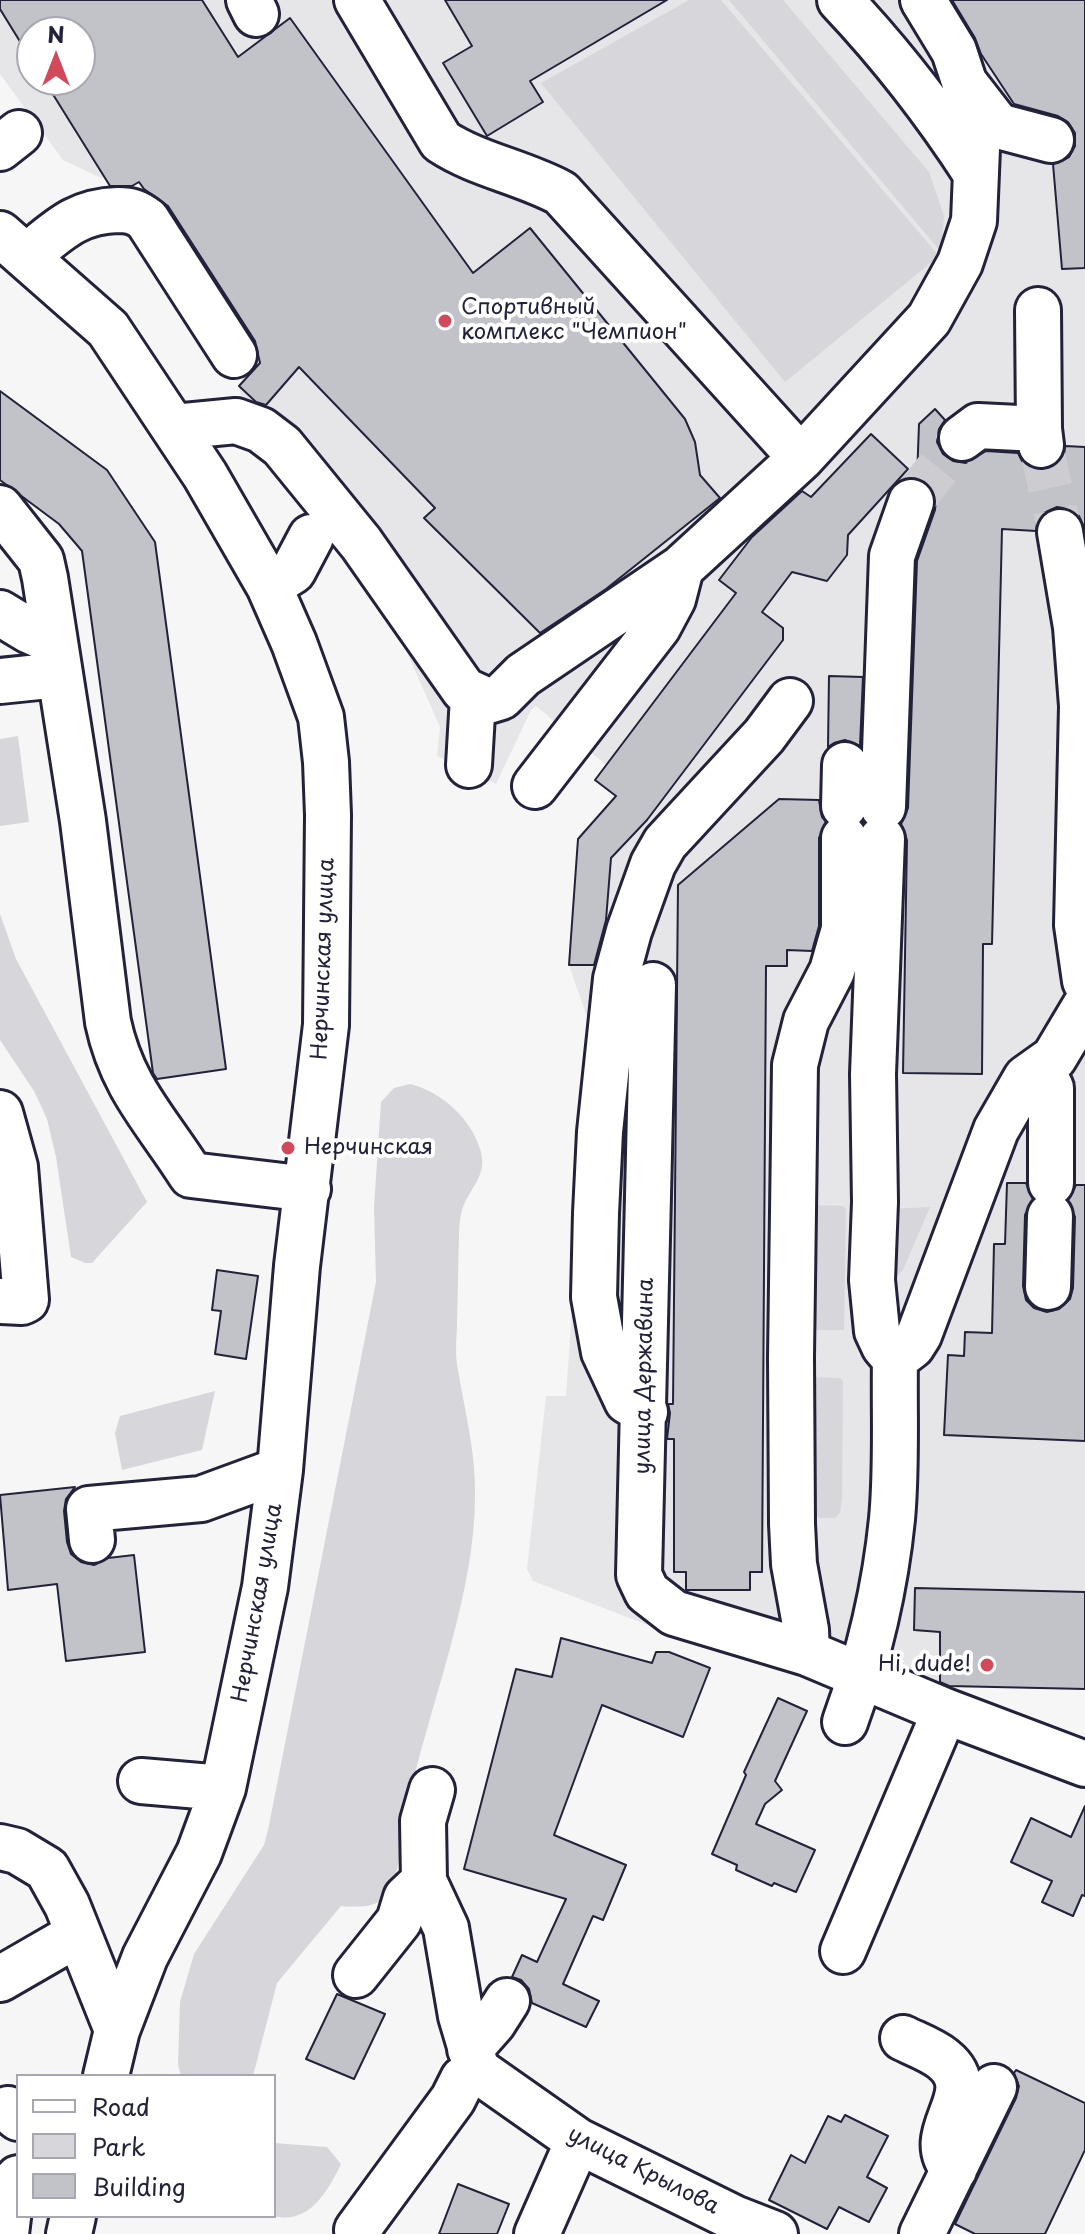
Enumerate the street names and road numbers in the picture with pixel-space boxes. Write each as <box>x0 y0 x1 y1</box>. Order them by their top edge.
street label: Нерчинская улица <box>307 858 341 1060</box>
street label: улица Державина <box>630 1277 660 1475</box>
street label: Нерчинская улица <box>227 1501 289 1705</box>
street label: улица Крылова <box>563 2121 723 2221</box>

